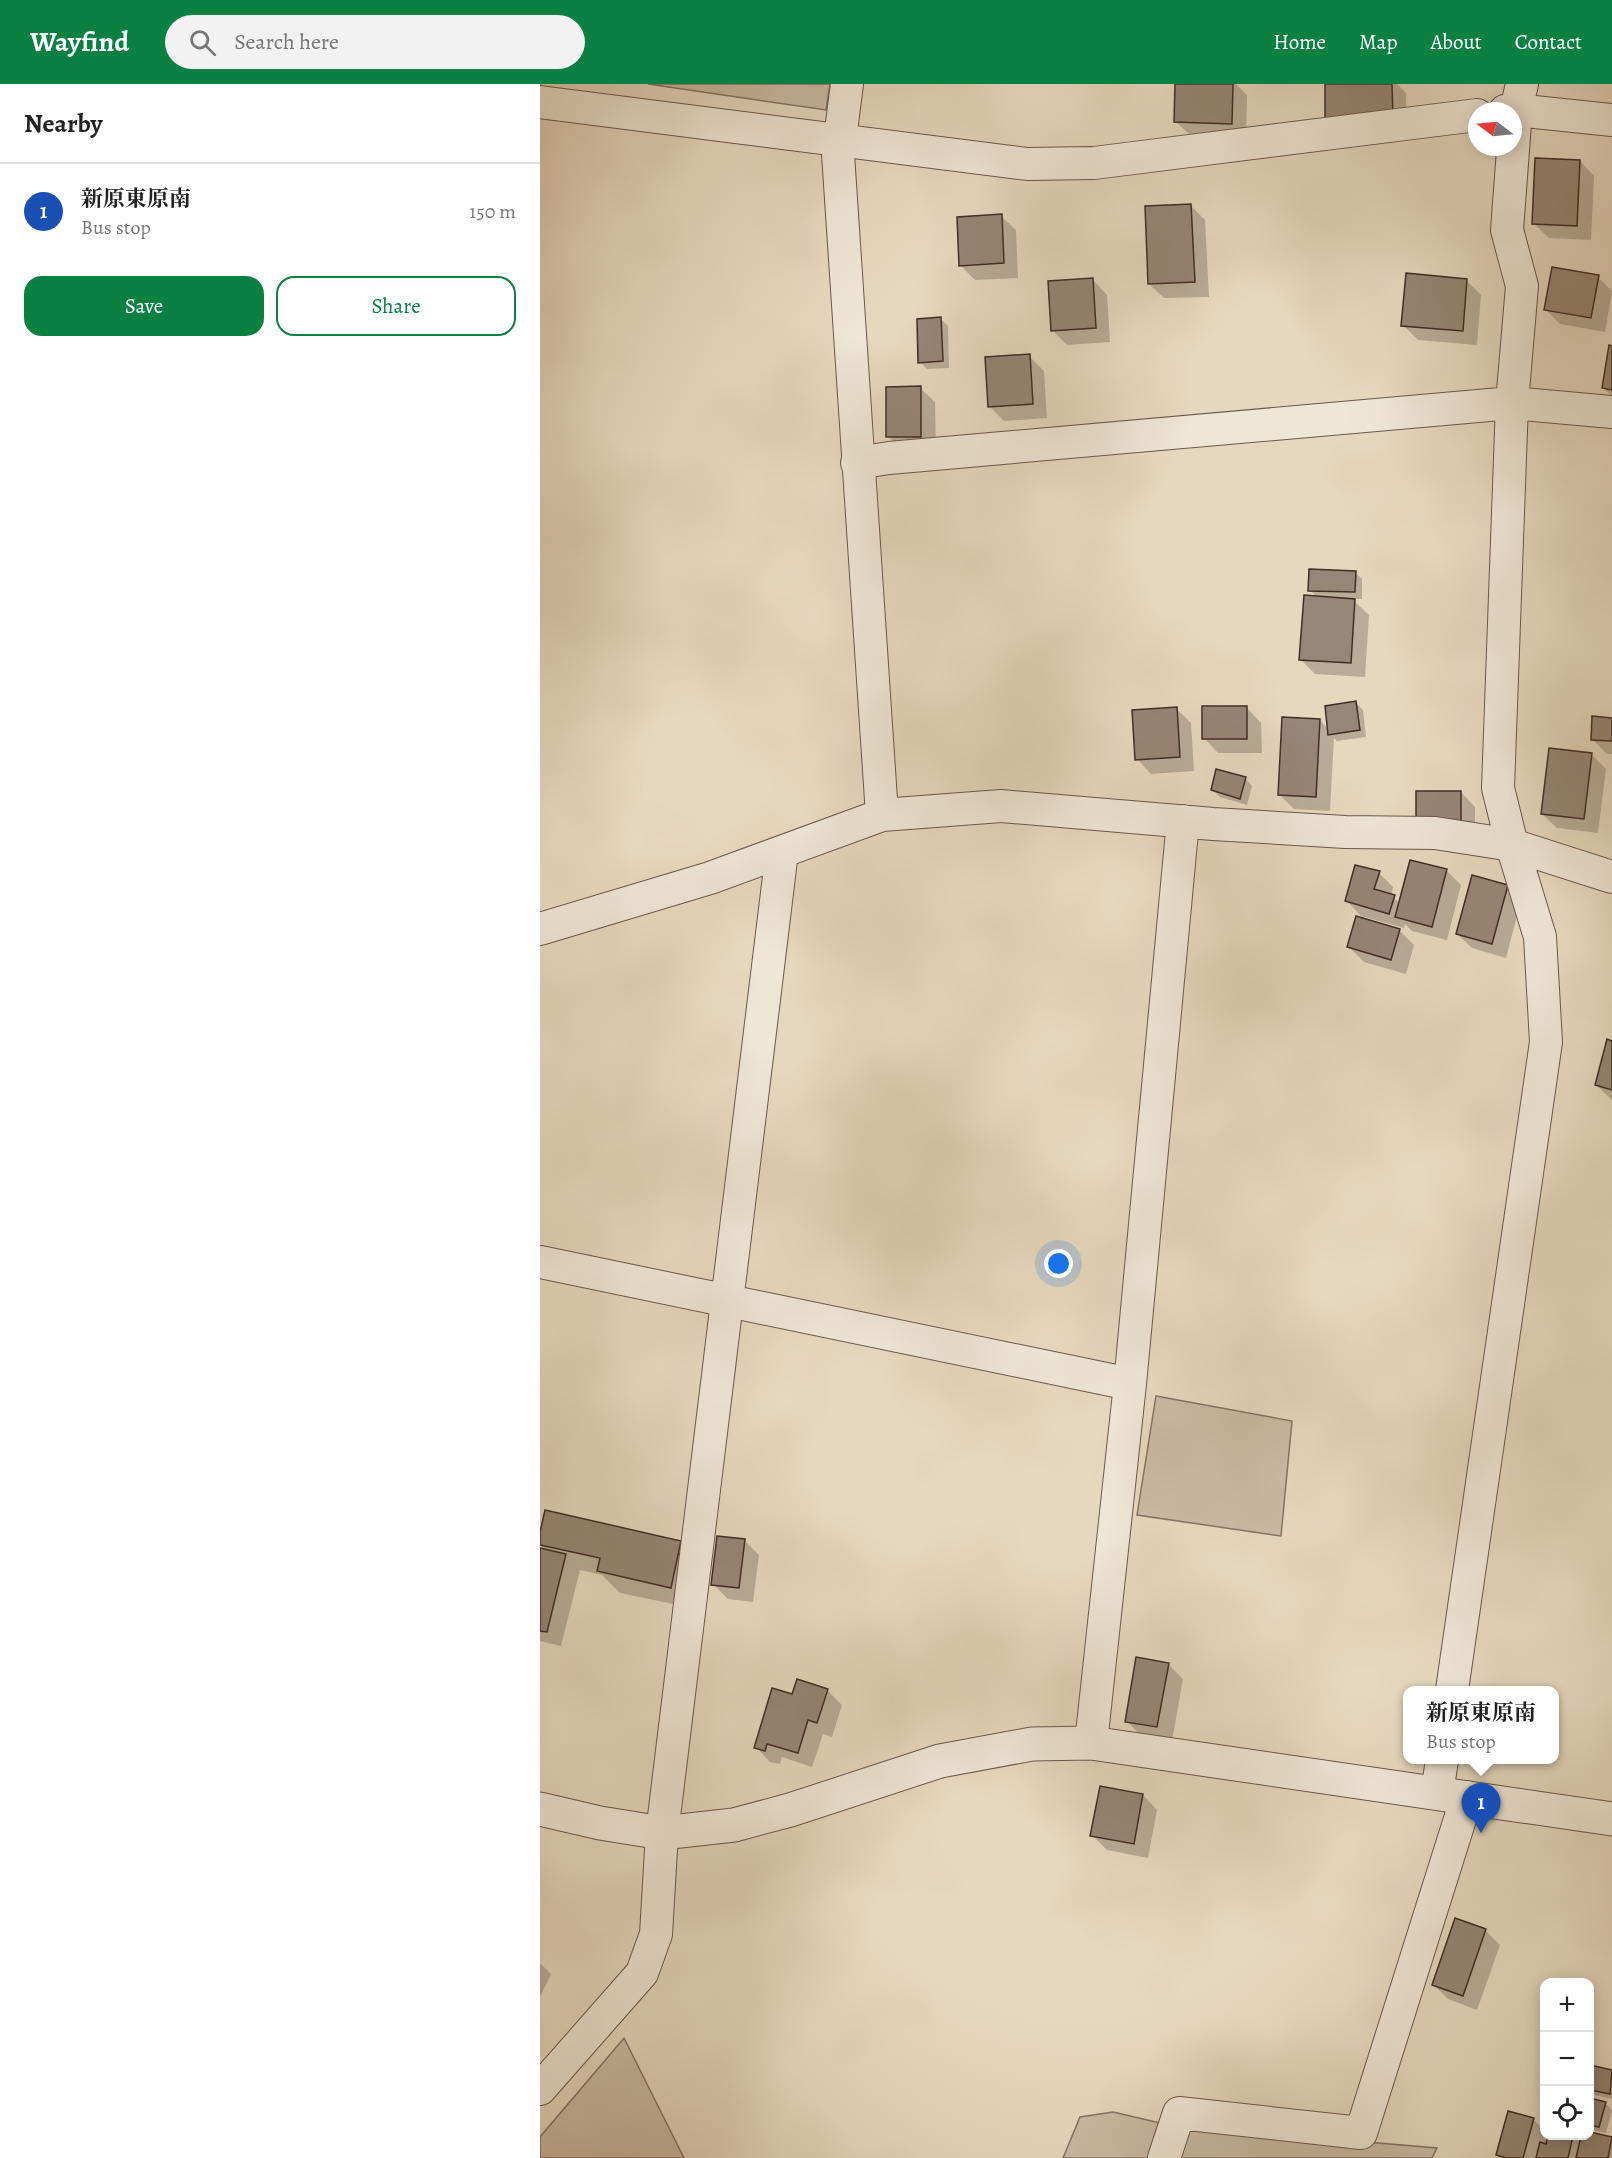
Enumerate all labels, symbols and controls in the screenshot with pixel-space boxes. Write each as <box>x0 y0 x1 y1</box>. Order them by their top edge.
search box <box>165 15 585 69</box>
text: Wayfind <box>30 23 129 61</box>
icon: search <box>186 26 219 59</box>
text: Search here <box>234 27 339 57</box>
text: Home <box>1273 28 1326 56</box>
text: Map <box>1359 28 1397 56</box>
text: About <box>1430 28 1482 56</box>
text: Contact <box>1515 28 1582 56</box>
north arrow <box>1468 102 1522 156</box>
text: Nearby <box>24 106 103 141</box>
text: 新原東原南 <box>81 184 191 214</box>
text: 1 <box>40 198 47 225</box>
text: 150 m <box>469 198 516 225</box>
text: Bus stop <box>81 214 151 241</box>
button: Save <box>24 276 264 336</box>
button: Share <box>276 276 516 336</box>
your location <box>1044 1249 1073 1278</box>
popup <box>1403 1686 1559 1764</box>
text: 新原東原南 <box>1426 1698 1536 1728</box>
text: Bus stop <box>1426 1728 1496 1755</box>
pin: 1 <box>1462 1784 1500 1833</box>
map controls <box>1540 1978 1594 2140</box>
button: + <box>1540 1978 1594 2032</box>
button: − <box>1540 2032 1594 2086</box>
button: locate <box>1540 2086 1594 2140</box>

